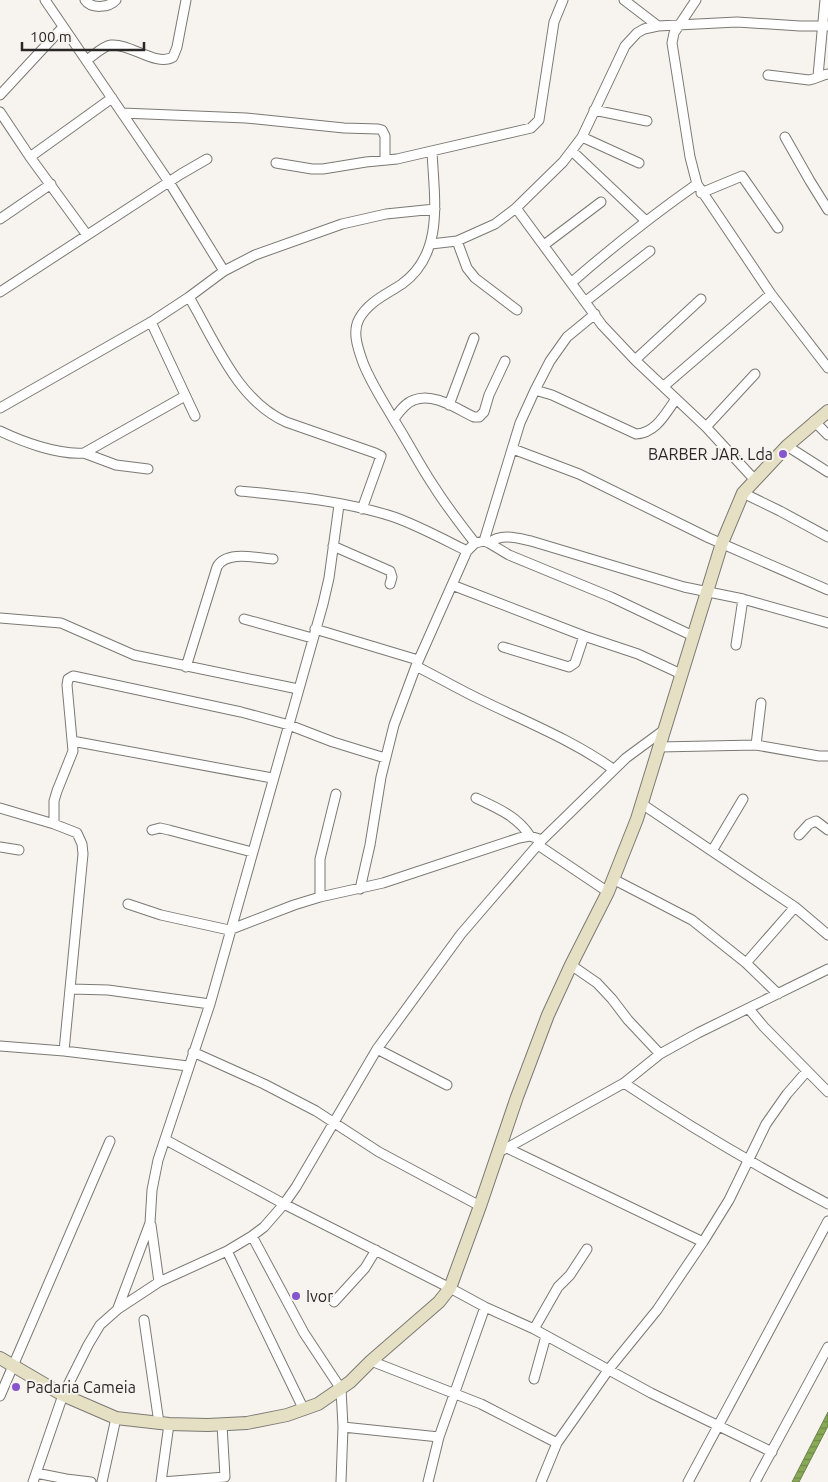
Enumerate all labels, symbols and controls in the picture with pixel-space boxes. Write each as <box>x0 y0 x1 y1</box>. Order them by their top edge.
scale bar <box>22 20 145 52</box>
text: 100 m <box>30 28 72 45</box>
place label: BARBER JAR. Lda <box>648 445 773 463</box>
marker: BARBER JAR. Lda <box>777 448 789 460</box>
place label: Ivor <box>306 1287 333 1305</box>
marker: Ivor <box>290 1290 302 1302</box>
place label: Padaria Cameia <box>26 1378 136 1396</box>
marker: Padaria Cameia <box>10 1381 22 1393</box>

